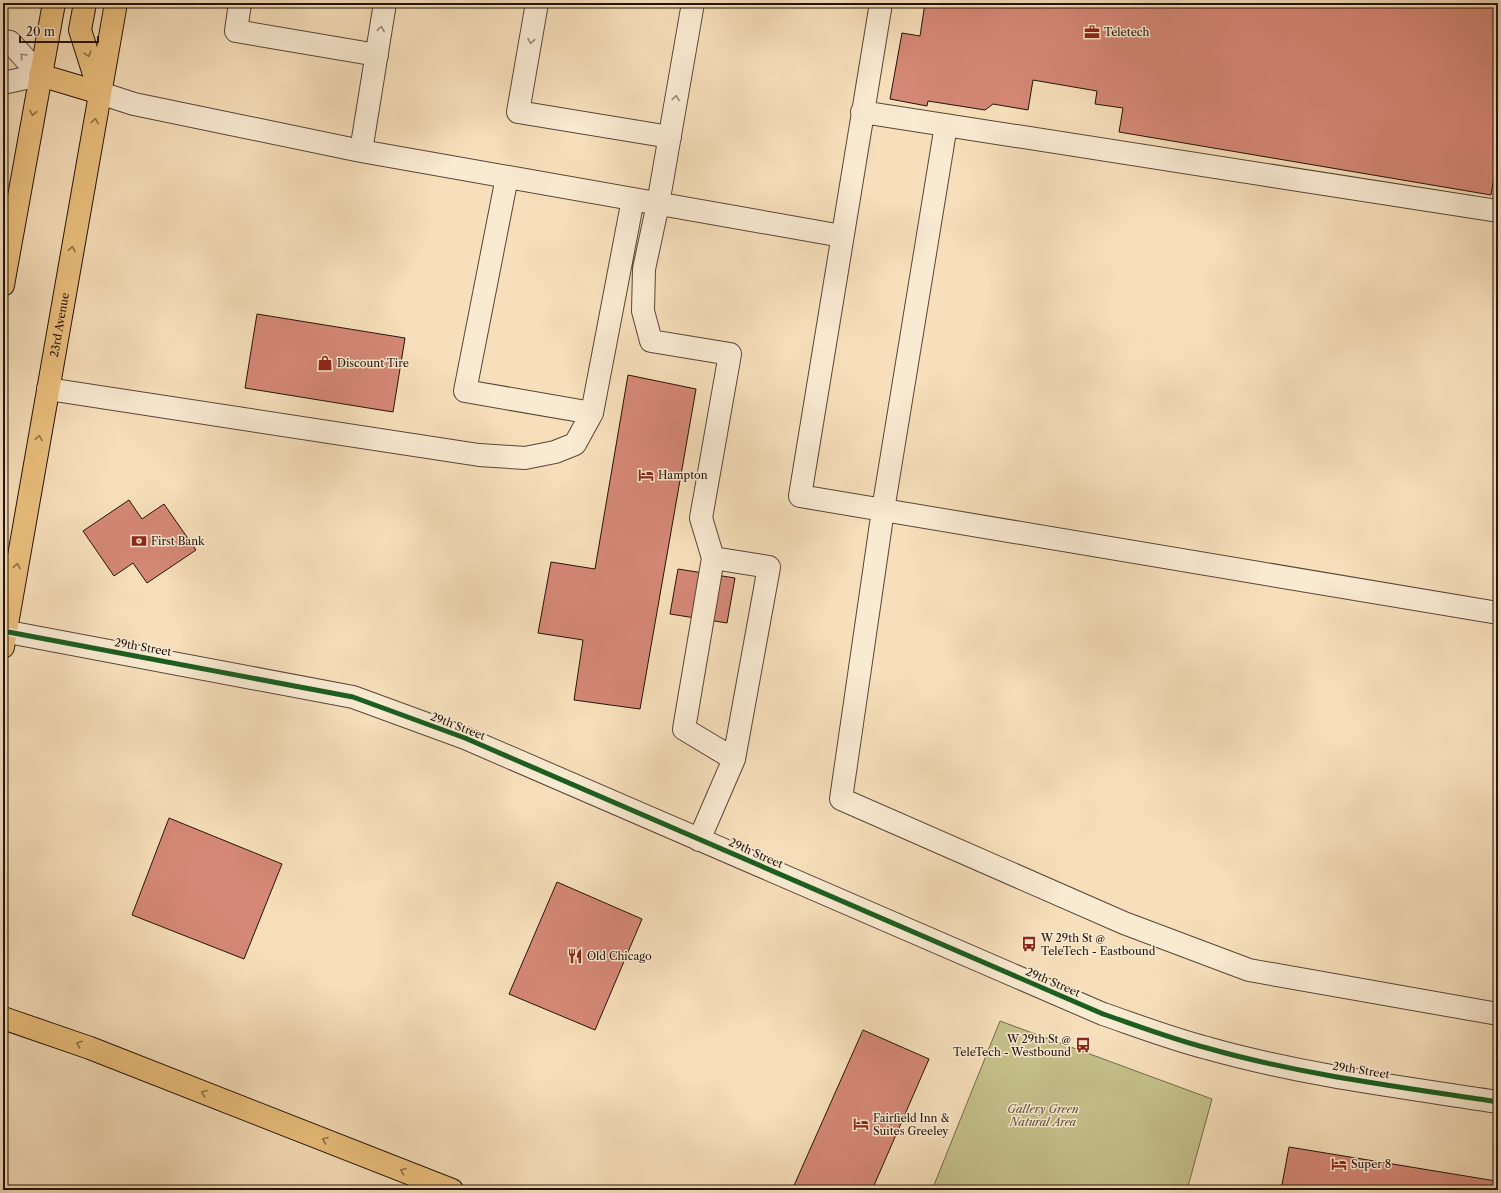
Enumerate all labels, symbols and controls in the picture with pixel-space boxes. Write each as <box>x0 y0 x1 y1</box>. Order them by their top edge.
scale bar <box>20 18 98 44</box>
office icon: Teletech <box>1083 23 1101 41</box>
text: 20 m <box>26 24 55 39</box>
place label: Teletech <box>1104 25 1150 39</box>
one-way arrow <box>376 26 385 32</box>
one-way arrow <box>527 38 535 45</box>
one-way arrow <box>83 51 92 58</box>
one-way arrow <box>21 53 28 60</box>
one-way arrow <box>672 95 680 101</box>
one-way arrow <box>29 110 38 116</box>
one-way arrow <box>90 118 99 124</box>
one-way arrow <box>68 246 76 252</box>
street label: 23rd Avenue <box>47 292 72 358</box>
shop icon: Discount Tire <box>316 354 334 372</box>
place label: Discount Tire <box>337 356 409 370</box>
one-way arrow <box>35 435 43 441</box>
hotel icon: Hampton <box>637 466 655 484</box>
place label: Hampton <box>658 468 708 482</box>
bank icon: First Bank <box>130 532 148 550</box>
place label: First Bank <box>151 534 205 548</box>
one-way arrow <box>12 563 20 569</box>
street label: 29th Street <box>113 635 173 659</box>
street label: 29th Street <box>429 709 488 743</box>
street label: 29th Street <box>727 835 785 871</box>
place label: W 29th St @ TeleTech - Eastbound <box>1040 931 1156 958</box>
bus stop icon: W 29th St @ TeleTech - Eastbound <box>1020 935 1038 953</box>
restaurant icon: Old Chicago <box>566 947 584 965</box>
place label: Old Chicago <box>587 949 652 963</box>
street label: 29th Street <box>1024 964 1082 1000</box>
place label: W 29th St @ TeleTech - Westbound <box>953 1032 1071 1059</box>
bus stop icon: W 29th St @ TeleTech - Westbound <box>1074 1036 1092 1054</box>
one-way arrow <box>76 1040 83 1049</box>
street label: 29th Street <box>1331 1059 1391 1081</box>
one-way arrow <box>200 1089 207 1097</box>
park label: Gallery Green Natural Area <box>1007 1102 1079 1129</box>
place label: Fairfield Inn & Suites Greeley <box>873 1111 949 1138</box>
hotel icon: Fairfield Inn & Suites Greeley <box>852 1115 870 1133</box>
one-way arrow <box>321 1137 329 1145</box>
hotel icon: Super 8 <box>1330 1155 1348 1173</box>
place label: Super 8 <box>1351 1157 1391 1171</box>
one-way arrow <box>399 1167 406 1175</box>

